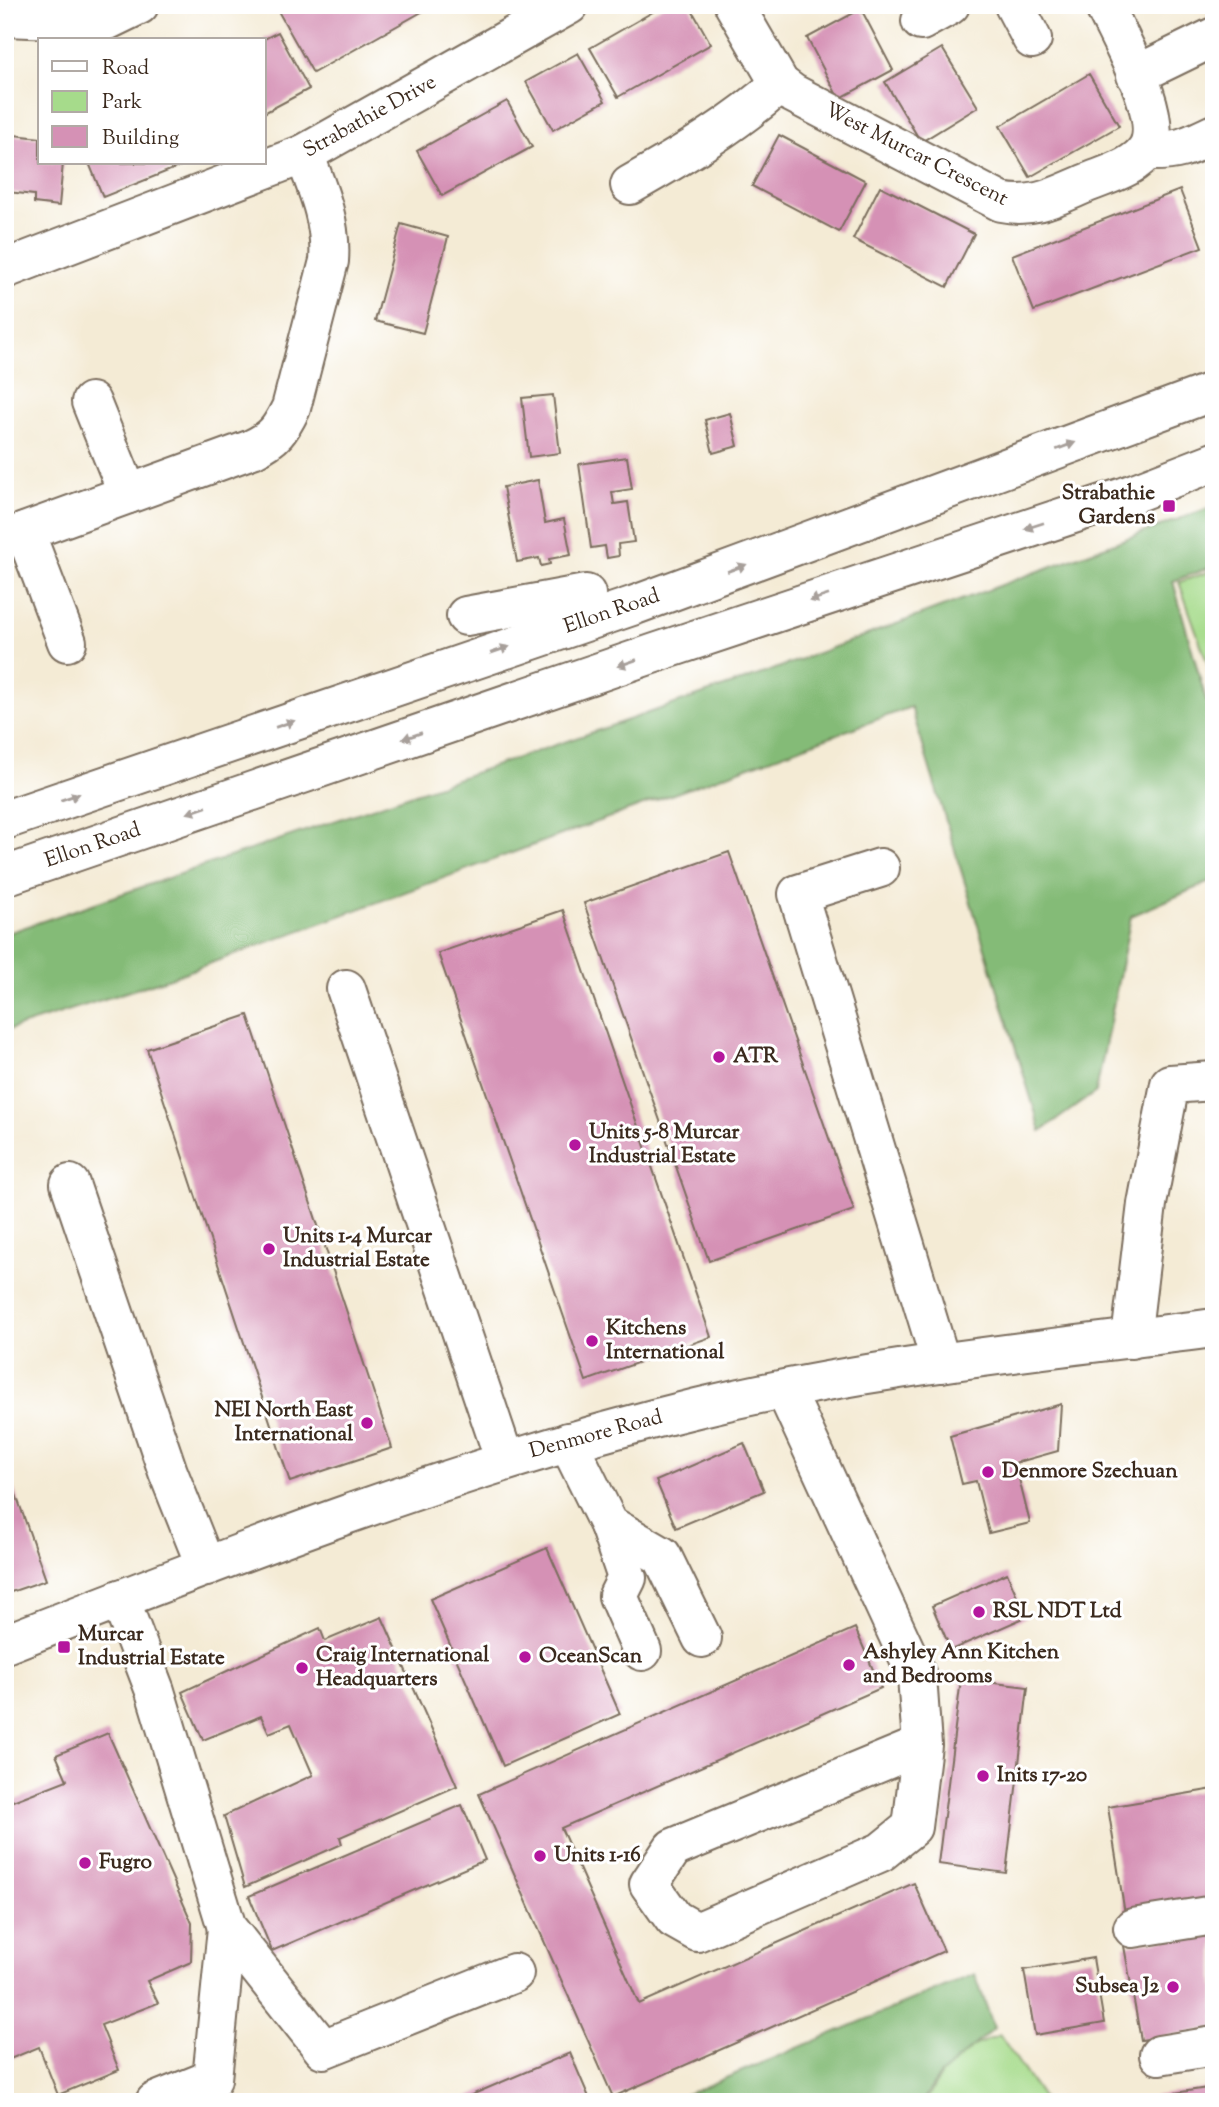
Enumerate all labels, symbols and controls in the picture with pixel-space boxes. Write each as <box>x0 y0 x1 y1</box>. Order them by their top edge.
legend <box>38 38 266 164</box>
text: Road <box>102 54 149 84</box>
street label: Strabathie Drive <box>298 68 442 166</box>
text: Park <box>102 88 143 118</box>
street label: West Murcar Crescent <box>819 96 1013 214</box>
text: Building <box>102 124 179 154</box>
one-way arrow <box>1055 440 1076 451</box>
place label: Strabathie Gardens <box>1062 479 1155 533</box>
marker: Strabathie Gardens <box>1161 498 1177 514</box>
one-way arrow <box>1024 521 1045 532</box>
one-way arrow <box>727 562 748 573</box>
street label: Ellon Road <box>560 582 664 642</box>
one-way arrow <box>808 594 829 604</box>
one-way arrow <box>490 644 511 655</box>
one-way arrow <box>617 658 638 669</box>
one-way arrow <box>275 718 296 729</box>
one-way arrow <box>401 732 422 742</box>
one-way arrow <box>59 791 80 802</box>
one-way arrow <box>186 805 207 816</box>
street label: Ellon Road <box>41 816 145 876</box>
place label: ATR <box>733 1042 779 1072</box>
marker: ATR <box>711 1049 727 1065</box>
place label: Units 5-8 Murcar Industrial Estate <box>589 1118 739 1172</box>
marker: Units 5-8 Murcar Industrial Estate <box>567 1137 583 1153</box>
place label: Units 1-4 Murcar Industrial Estate <box>283 1222 432 1276</box>
marker: Units 1-4 Murcar Industrial Estate <box>261 1241 277 1257</box>
place label: Kitchens International <box>606 1314 724 1368</box>
marker: Kitchens International <box>584 1333 600 1349</box>
place label: NEI North East International <box>215 1396 354 1450</box>
street label: Denmore Road <box>526 1403 666 1467</box>
marker: NEI North East International <box>359 1415 375 1431</box>
place label: Denmore Szechuan <box>1002 1457 1178 1487</box>
marker: Denmore Szechuan <box>980 1464 996 1480</box>
place label: RSL NDT Ltd <box>993 1597 1122 1627</box>
marker: RSL NDT Ltd <box>971 1604 987 1620</box>
place label: Murcar Industrial Estate <box>78 1620 225 1674</box>
place label: Ashyley Ann Kitchen and Bedrooms <box>863 1638 1060 1692</box>
marker: Murcar Industrial Estate <box>56 1639 72 1655</box>
place label: Craig International Headquarters <box>316 1641 489 1695</box>
place label: OceanScan <box>539 1642 643 1672</box>
marker: OceanScan <box>517 1649 533 1665</box>
marker: Ashyley Ann Kitchen and Bedrooms <box>841 1657 857 1673</box>
marker: Craig International Headquarters <box>294 1660 310 1676</box>
place label: Inits 17-20 <box>997 1761 1087 1791</box>
marker: Inits 17-20 <box>975 1768 991 1784</box>
place label: Units 1-16 <box>554 1841 641 1871</box>
place label: Fugro <box>99 1848 153 1878</box>
marker: Units 1-16 <box>532 1848 548 1864</box>
marker: Fugro <box>77 1855 93 1871</box>
place label: Subsea J2 <box>1075 1972 1159 2002</box>
marker: Subsea J2 <box>1165 1979 1181 1995</box>

